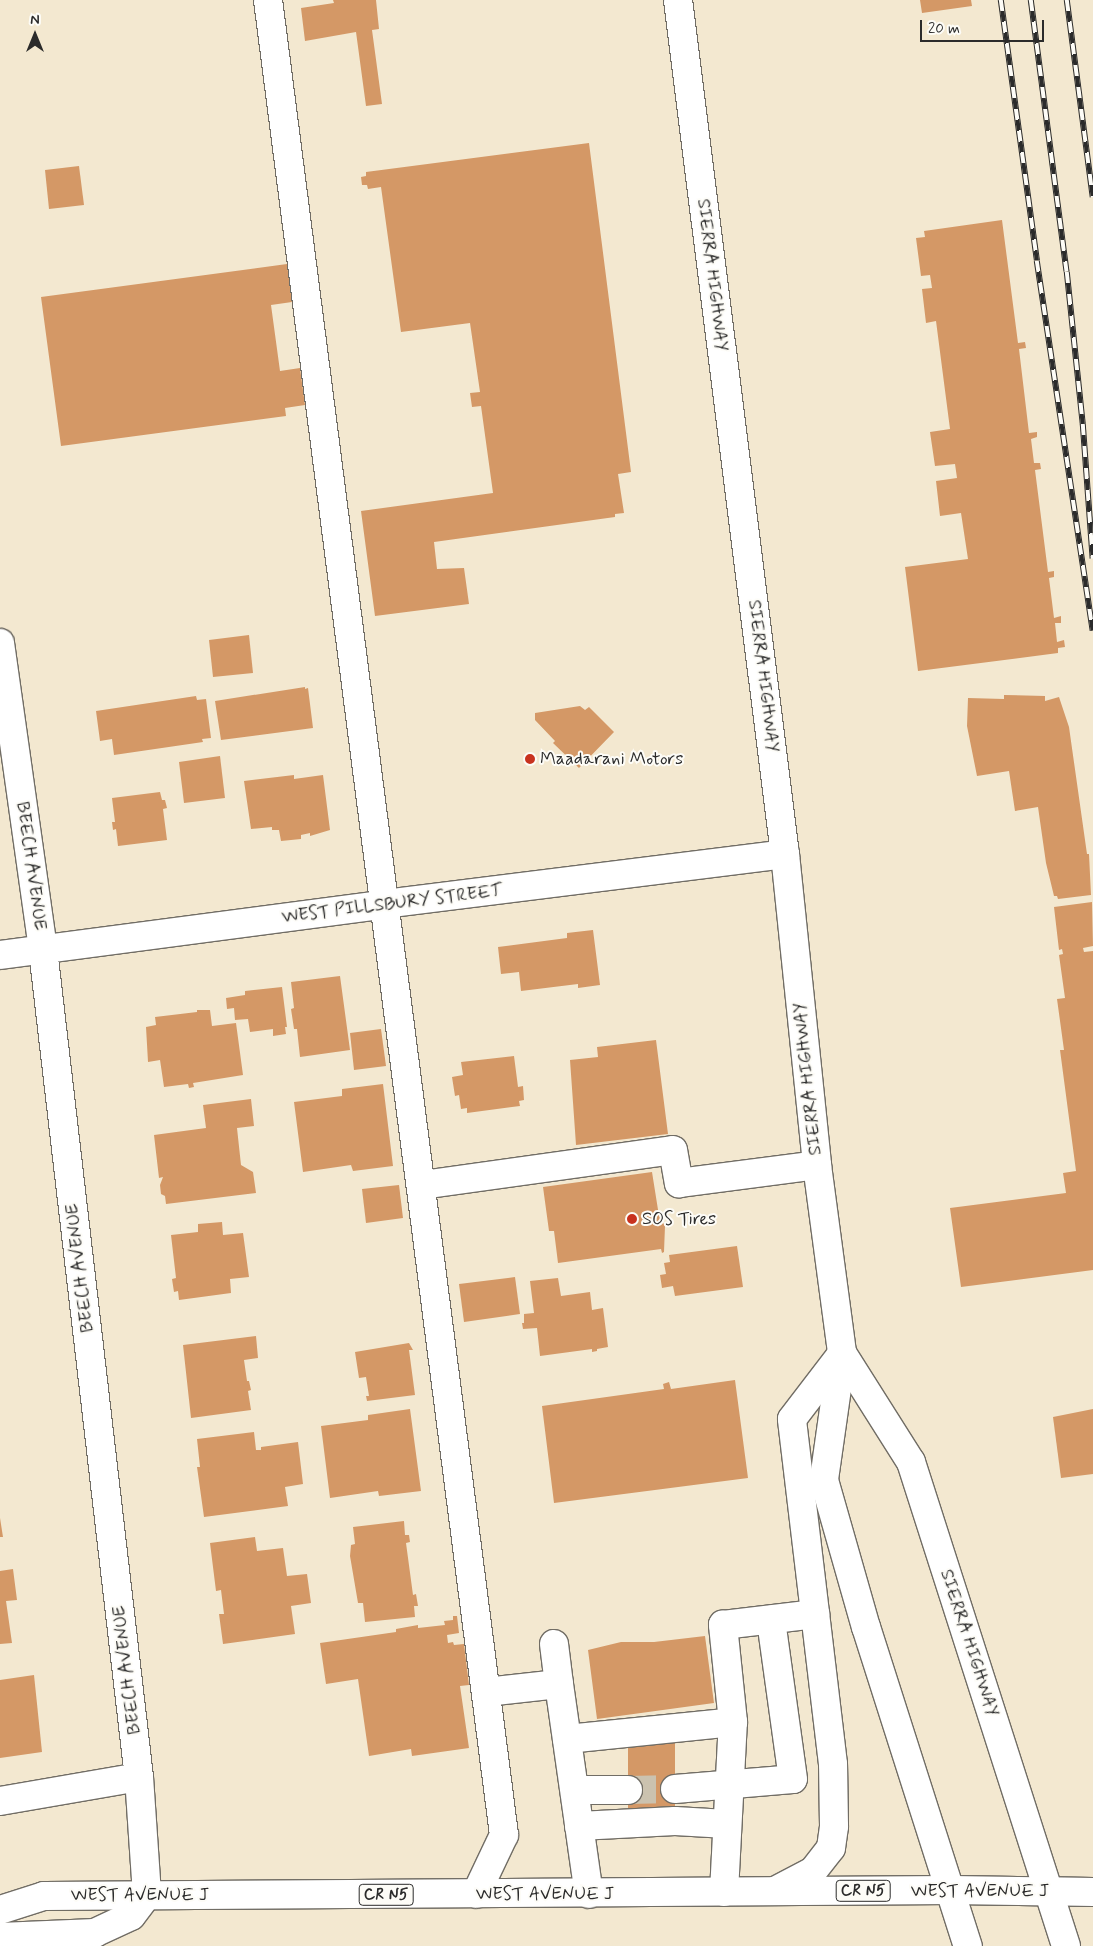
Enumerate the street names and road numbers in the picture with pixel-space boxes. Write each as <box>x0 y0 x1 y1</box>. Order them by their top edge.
street label: SIERRA HIGHWAY <box>692 198 732 352</box>
street label: SIERRA HIGHWAY <box>743 599 783 753</box>
street label: BEECH AVENUE <box>11 799 51 933</box>
street label: WEST PILLSBURY STREET <box>280 880 504 928</box>
street label: SIERRA HIGHWAY <box>789 1002 827 1156</box>
street label: BEECH AVENUE <box>61 1201 99 1335</box>
street label: SIERRA HIGHWAY <box>935 1567 1003 1719</box>
street label: BEECH AVENUE <box>108 1603 146 1737</box>
road number: CR N5 <box>836 1878 890 1904</box>
street label: WEST AVENUE J <box>911 1880 1049 1902</box>
road number: CR N5 <box>358 1882 414 1908</box>
street label: WEST AVENUE J <box>476 1883 614 1905</box>
street label: WEST AVENUE J <box>71 1884 209 1906</box>

